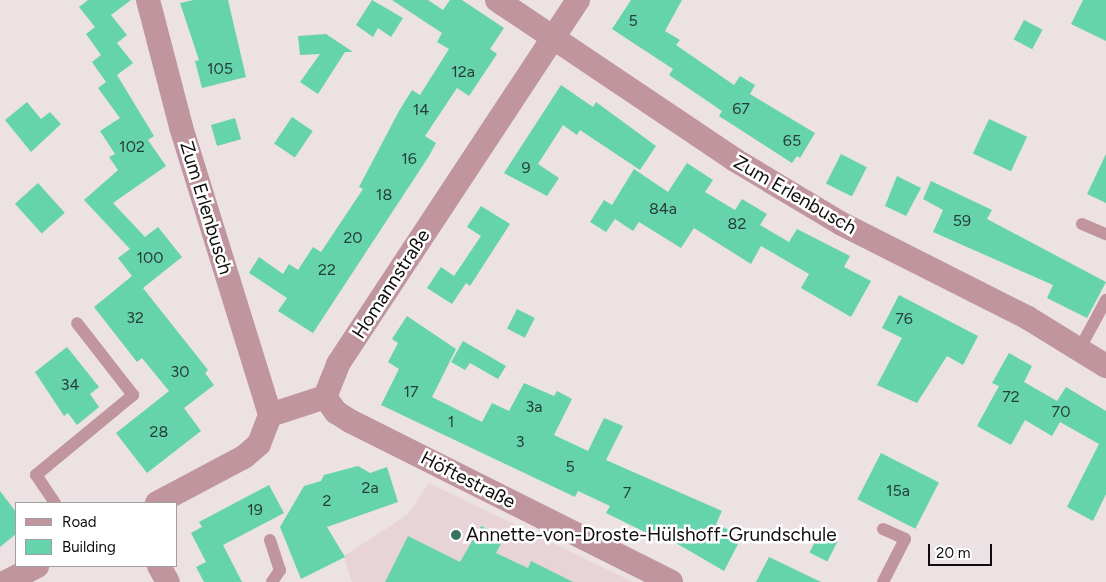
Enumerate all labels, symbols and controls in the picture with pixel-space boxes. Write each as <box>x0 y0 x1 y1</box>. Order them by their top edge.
house number: 5 <box>628 11 638 31</box>
house number: 105 <box>207 59 233 79</box>
house number: 12a <box>451 62 475 82</box>
house number: 67 <box>732 99 750 119</box>
house number: 14 <box>413 100 429 120</box>
house number: 65 <box>783 131 801 151</box>
house number: 102 <box>119 137 145 157</box>
street label: Zum Erlenbusch <box>175 139 237 277</box>
house number: 16 <box>401 149 417 169</box>
street label: Zum Erlenbusch <box>730 151 860 239</box>
house number: 9 <box>521 158 531 178</box>
house number: 18 <box>376 185 392 205</box>
house number: 84a <box>649 199 677 219</box>
house number: 59 <box>953 211 971 231</box>
house number: 82 <box>728 214 746 234</box>
street label: Homannstraße <box>347 225 435 343</box>
house number: 20 <box>343 228 363 248</box>
house number: 100 <box>136 248 164 268</box>
house number: 22 <box>318 260 336 280</box>
house number: 32 <box>126 308 144 328</box>
house number: 76 <box>895 309 913 329</box>
house number: 30 <box>171 362 189 382</box>
house number: 34 <box>61 375 79 395</box>
house number: 17 <box>403 382 419 402</box>
house number: 72 <box>1002 387 1020 407</box>
house number: 3a <box>526 397 542 417</box>
house number: 70 <box>1052 402 1070 422</box>
house number: 1 <box>448 412 454 432</box>
house number: 28 <box>150 422 168 442</box>
house number: 3 <box>516 432 524 452</box>
street label: Höftestraße <box>417 446 519 514</box>
house number: 5 <box>565 457 575 477</box>
house number: 2a <box>361 478 379 498</box>
house number: 15a <box>886 481 910 501</box>
house number: 7 <box>623 483 631 503</box>
house number: 2 <box>323 491 331 511</box>
house number: 19 <box>247 500 263 520</box>
legend <box>15 502 178 567</box>
text: Road <box>62 513 97 531</box>
place label: Annette-von-Droste-Hülshoff-Grundschule <box>466 524 837 546</box>
marker: Annette-von-Droste-Hülshoff-Grundschule <box>450 529 462 541</box>
scale bar <box>931 534 995 566</box>
text: Building <box>62 538 116 556</box>
text: 20 m <box>936 544 970 562</box>

